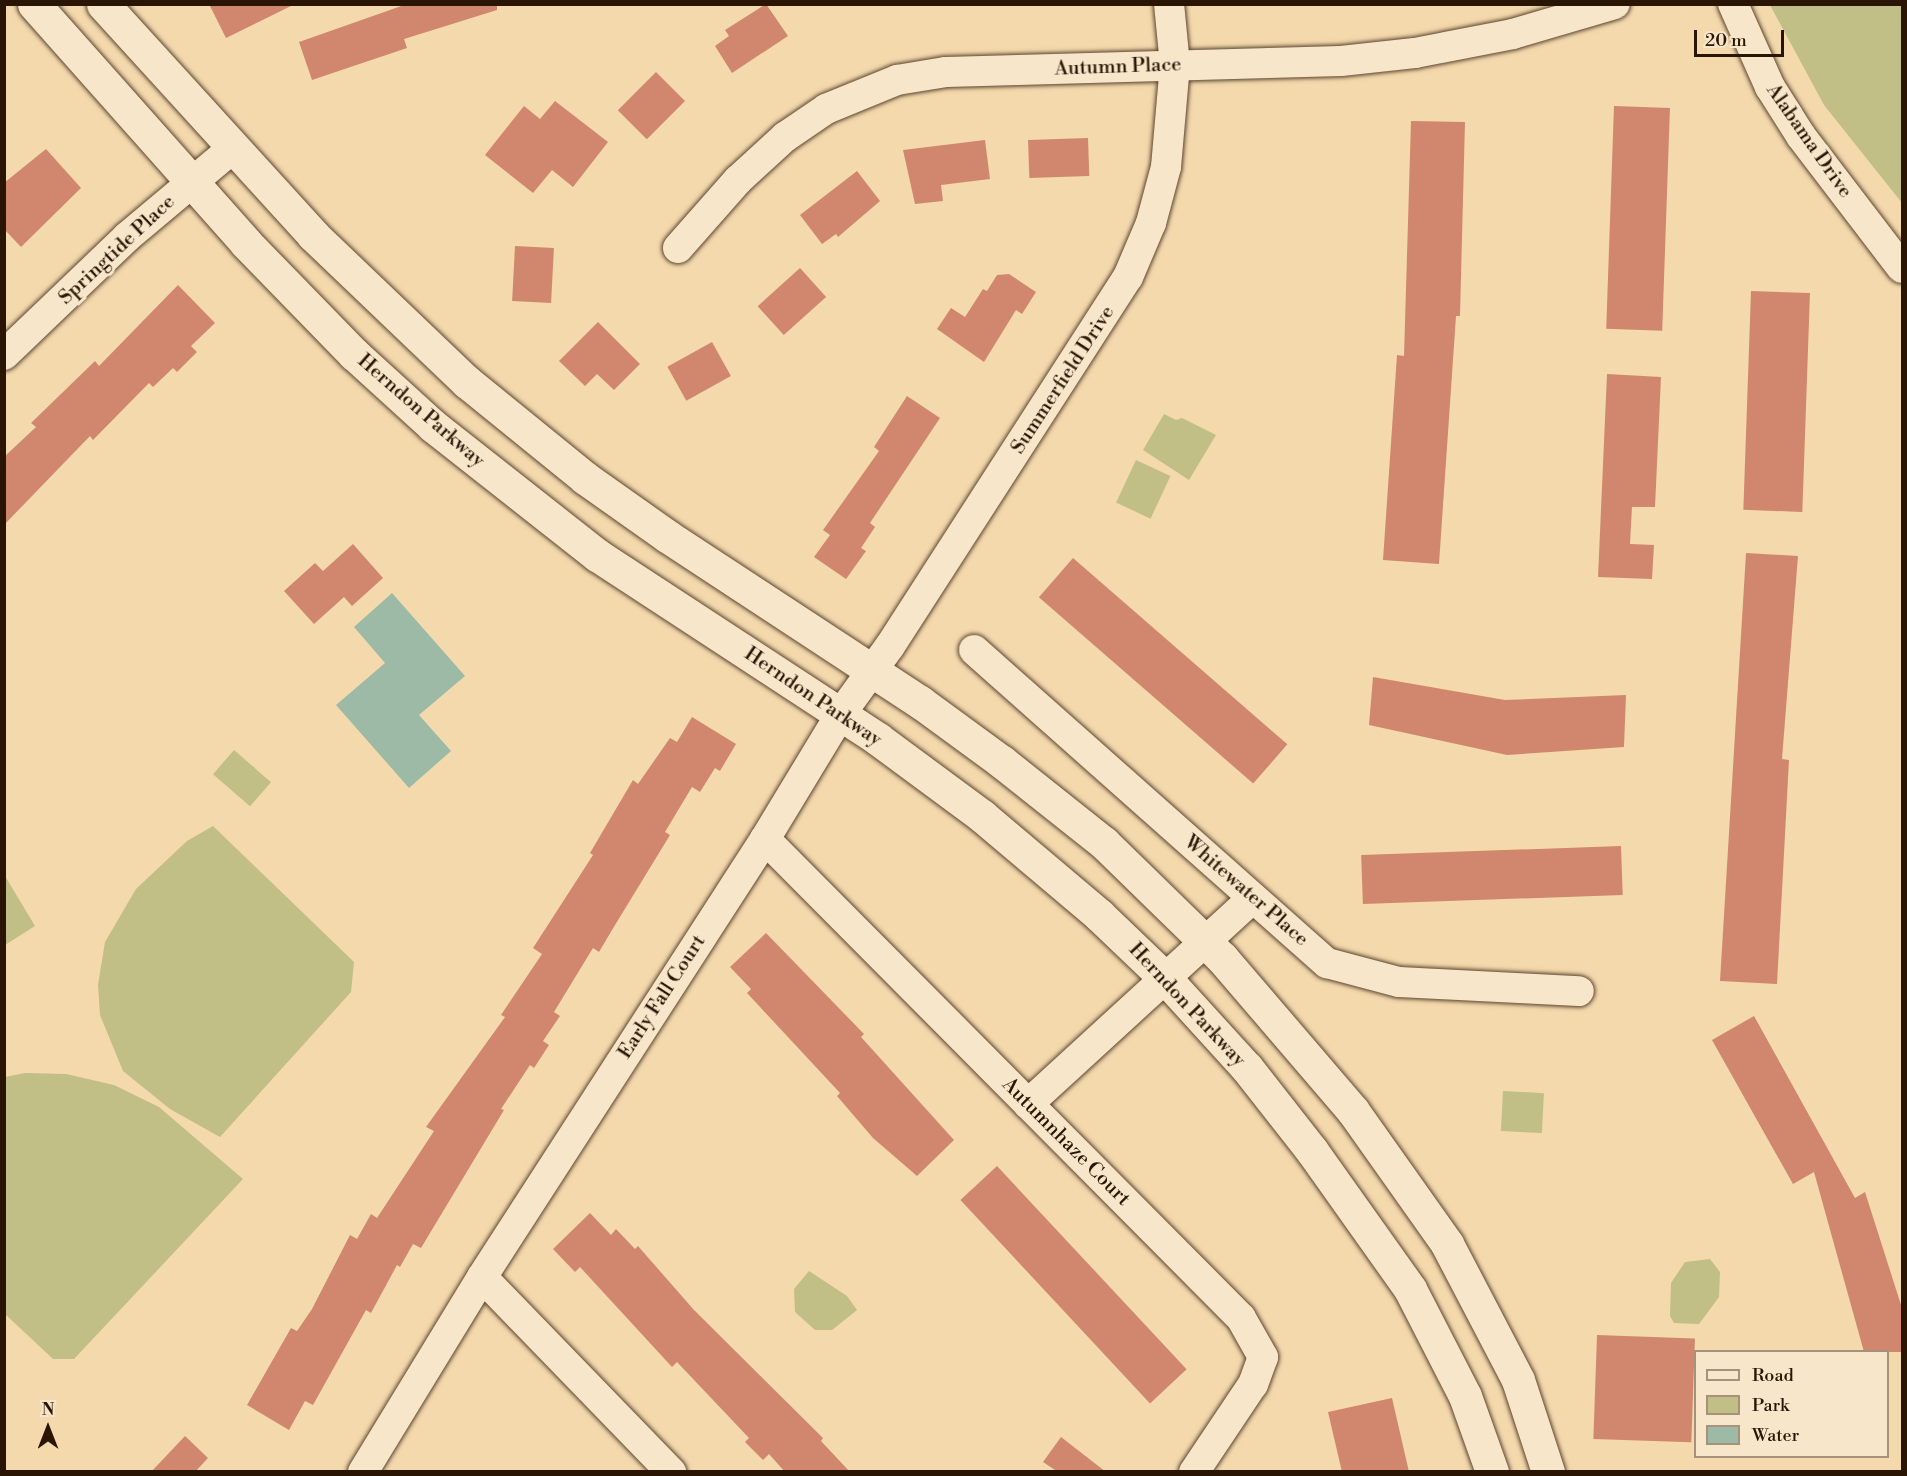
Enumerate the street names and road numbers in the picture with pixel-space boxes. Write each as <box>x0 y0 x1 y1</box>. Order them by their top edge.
street label: Autumn Place <box>1054 53 1182 81</box>
street label: Alabama Drive <box>1761 79 1857 203</box>
street label: Springtide Place <box>54 190 180 310</box>
street label: Summerfield Drive <box>1006 301 1120 459</box>
street label: Herndon Parkway <box>352 349 490 473</box>
street label: Herndon Parkway <box>740 642 886 752</box>
street label: Whitewater Place <box>1179 830 1313 952</box>
street label: Early Fall Court <box>613 931 711 1063</box>
street label: Herndon Parkway <box>1123 938 1251 1072</box>
street label: Autumnhaze Court <box>997 1073 1135 1211</box>

